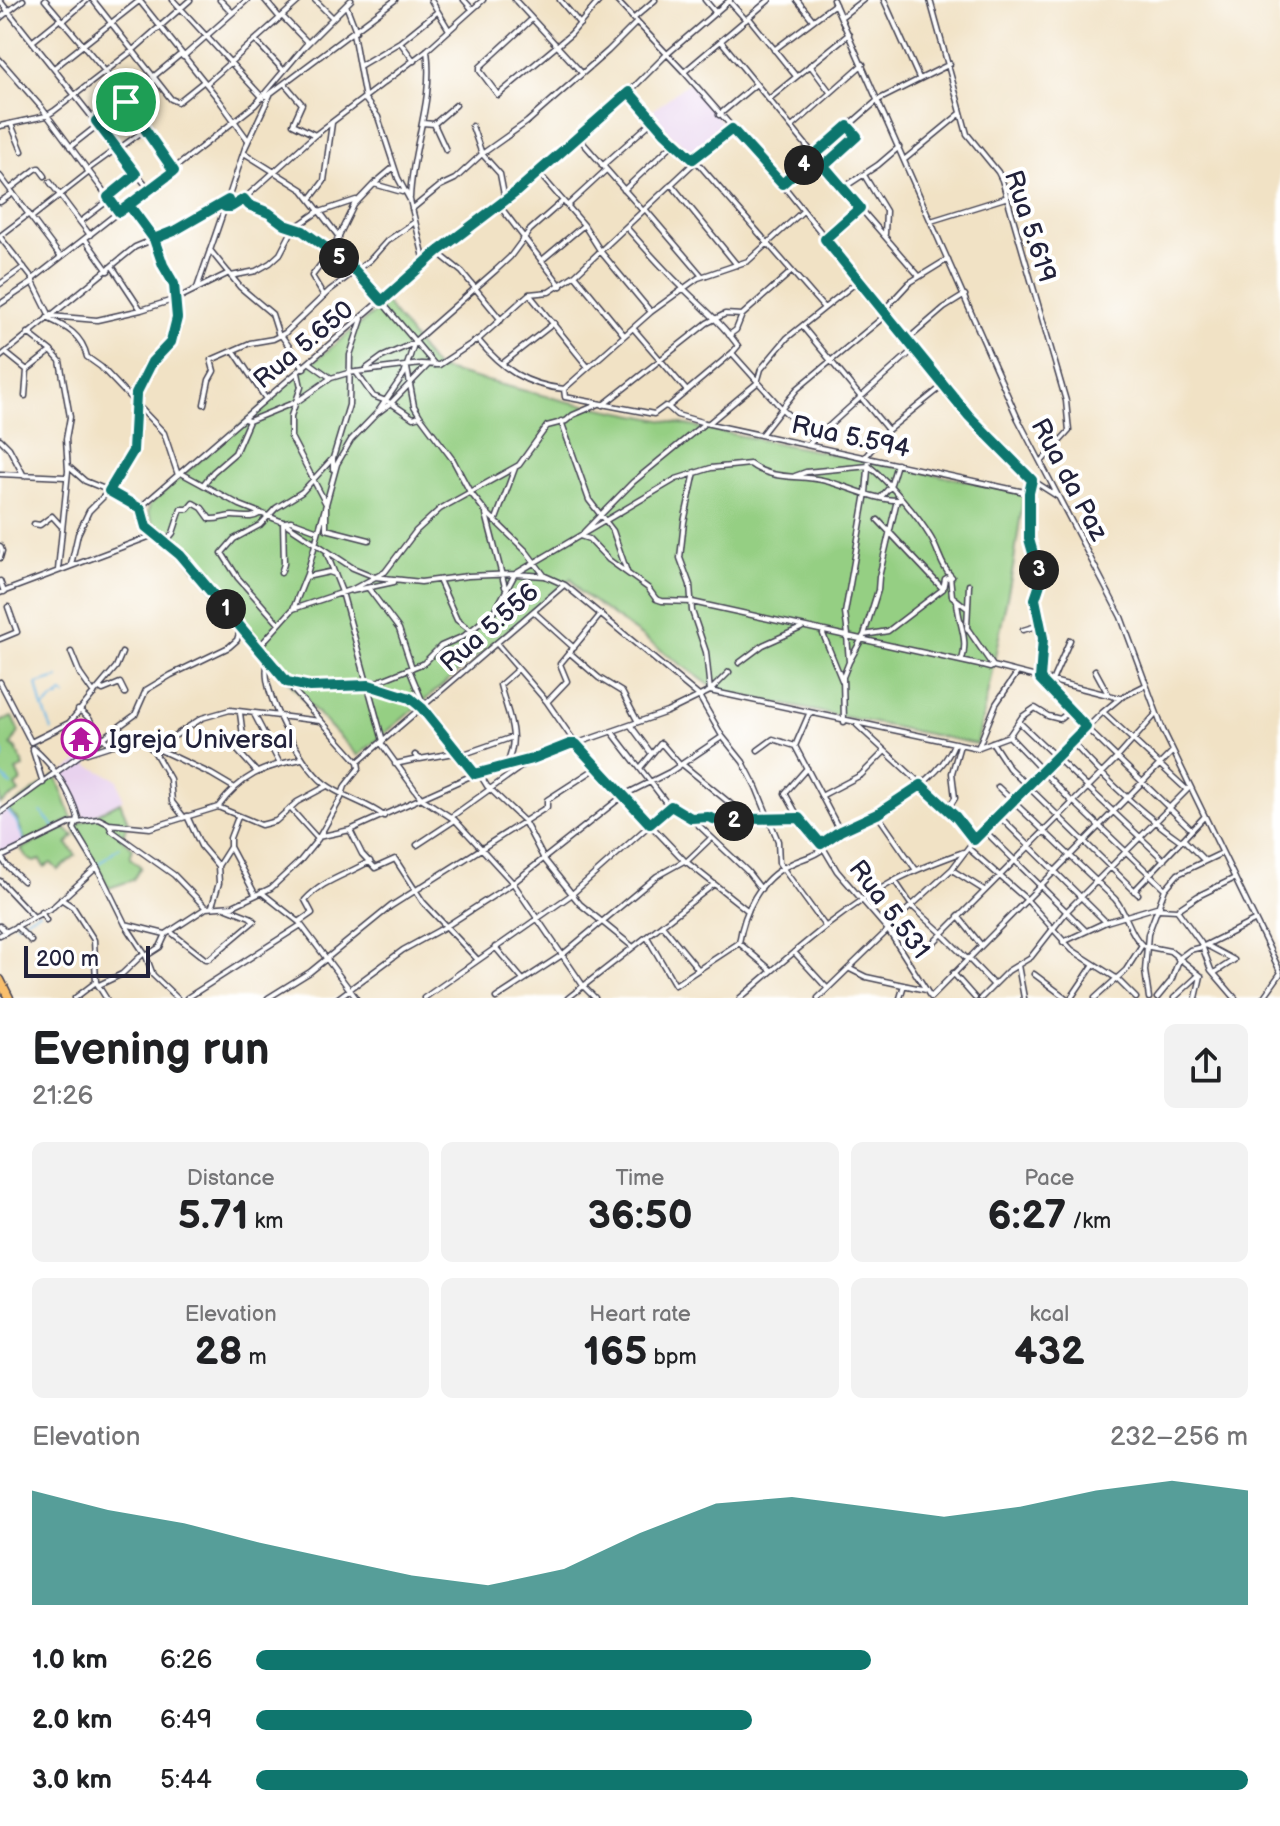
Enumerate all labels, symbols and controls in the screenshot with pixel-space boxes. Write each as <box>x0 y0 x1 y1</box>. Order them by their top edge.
pin <box>92 68 160 136</box>
icon: arrive <box>104 80 148 124</box>
pin: 4 <box>784 145 824 185</box>
text: 4 <box>798 151 810 178</box>
street label: Rua 5.619 <box>997 167 1062 286</box>
pin: 5 <box>319 238 359 278</box>
text: 5 <box>333 244 345 271</box>
street label: Rua 5.650 <box>248 294 360 396</box>
street label: Rua 5.594 <box>789 410 913 465</box>
street label: Rua da Paz <box>1024 413 1114 547</box>
pin: 3 <box>1019 550 1059 590</box>
text: 3 <box>1033 556 1045 583</box>
street label: Rua 5.556 <box>434 577 546 679</box>
pin: 1 <box>206 589 246 629</box>
text: 1 <box>221 595 231 622</box>
temple icon: Igreja Universal <box>60 718 102 760</box>
place label: Igreja Universal <box>109 725 294 756</box>
pin: 2 <box>714 801 754 841</box>
text: 2 <box>727 807 741 834</box>
street label: Rua 5.531 <box>842 854 936 965</box>
scale bar <box>24 942 150 978</box>
text: 200 m <box>36 946 99 973</box>
text: Evening run <box>32 1024 269 1077</box>
button: share <box>1164 1024 1248 1108</box>
text: 21:26 <box>32 1081 94 1112</box>
text: Distance <box>187 1165 275 1192</box>
text: Time <box>616 1165 664 1192</box>
text: Pace <box>1024 1165 1074 1192</box>
text: 5.71 <box>178 1192 249 1240</box>
text: 36:50 <box>587 1192 693 1240</box>
text: 6:27 <box>987 1192 1066 1240</box>
text: km <box>249 1208 284 1235</box>
text: /km <box>1066 1208 1111 1235</box>
text: Elevation <box>185 1301 277 1328</box>
text: Heart rate <box>589 1301 691 1328</box>
text: kcal <box>1030 1301 1069 1328</box>
text: 28 <box>195 1328 243 1376</box>
text: 165 <box>583 1328 647 1376</box>
text: 432 <box>1014 1328 1085 1376</box>
text: m <box>243 1344 267 1371</box>
text: bpm <box>647 1344 697 1371</box>
text: Elevation <box>32 1422 140 1453</box>
text: 232–256 m <box>1110 1422 1248 1453</box>
text: 1.0 km <box>32 1645 108 1676</box>
text: 6:26 <box>160 1645 212 1676</box>
text: 2.0 km <box>32 1705 112 1736</box>
text: 6:49 <box>160 1705 212 1736</box>
text: 3.0 km <box>32 1765 112 1796</box>
text: 5:44 <box>160 1765 212 1796</box>

